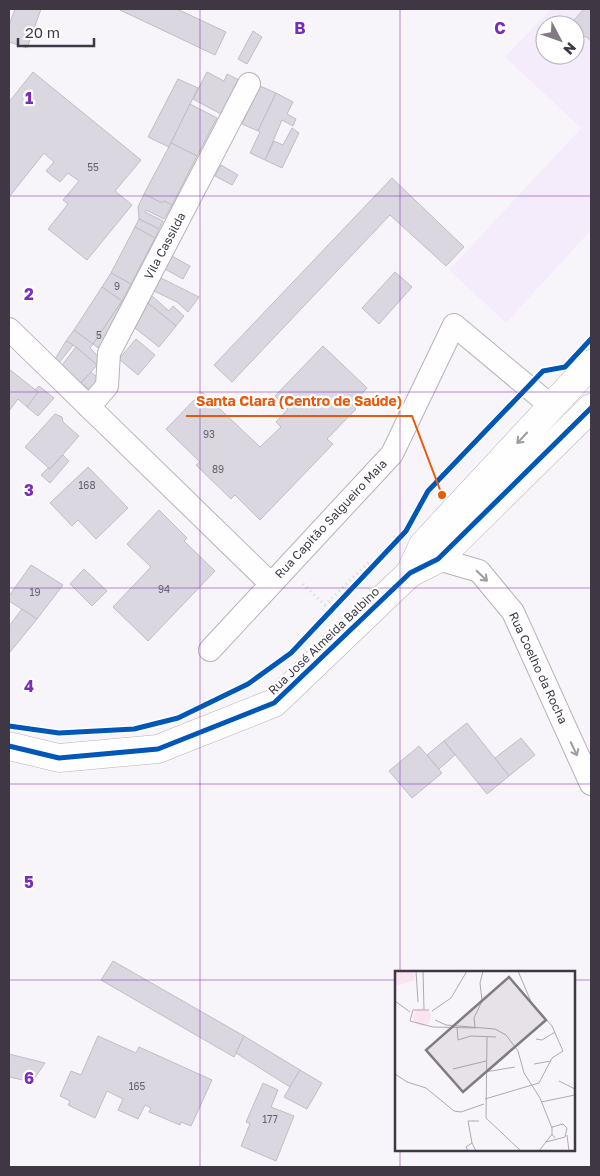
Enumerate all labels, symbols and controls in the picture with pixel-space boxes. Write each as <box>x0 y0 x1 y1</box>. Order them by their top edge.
scale bar <box>18 15 94 47</box>
north arrow <box>535 15 585 65</box>
text: B <box>294 18 306 38</box>
text: C <box>494 18 506 38</box>
text: 20 m <box>25 23 60 41</box>
text: N <box>560 39 580 58</box>
text: 1 <box>25 88 33 108</box>
house number: 55 <box>87 161 99 173</box>
street label: Vila Cassilda <box>141 210 188 282</box>
house number: 9 <box>114 280 120 292</box>
text: 2 <box>24 284 34 304</box>
house number: 5 <box>96 329 102 341</box>
callout: Santa Clara (Centro de Saúde) <box>186 387 412 416</box>
text: Santa Clara (Centro de Saúde) <box>196 392 402 409</box>
house number: 93 <box>203 428 215 440</box>
one-way arrow <box>516 432 528 444</box>
street label: Rua Capitão Salgueiro Maia <box>272 456 390 581</box>
house number: 89 <box>212 463 224 475</box>
house number: 168 <box>79 479 96 491</box>
text: 3 <box>24 480 34 500</box>
one-way arrow <box>476 570 488 582</box>
house number: 94 <box>158 583 170 595</box>
street label: Rua José Almeida Balbino <box>265 584 382 698</box>
house number: 19 <box>30 586 40 598</box>
street label: Rua Coelho da Rocha <box>506 609 571 726</box>
text: 4 <box>24 676 34 696</box>
one-way arrow <box>570 741 580 756</box>
text: 5 <box>24 872 34 892</box>
inset map <box>395 971 575 1151</box>
text: 6 <box>24 1068 34 1088</box>
house number: 165 <box>129 1080 146 1092</box>
house number: 177 <box>262 1113 278 1125</box>

